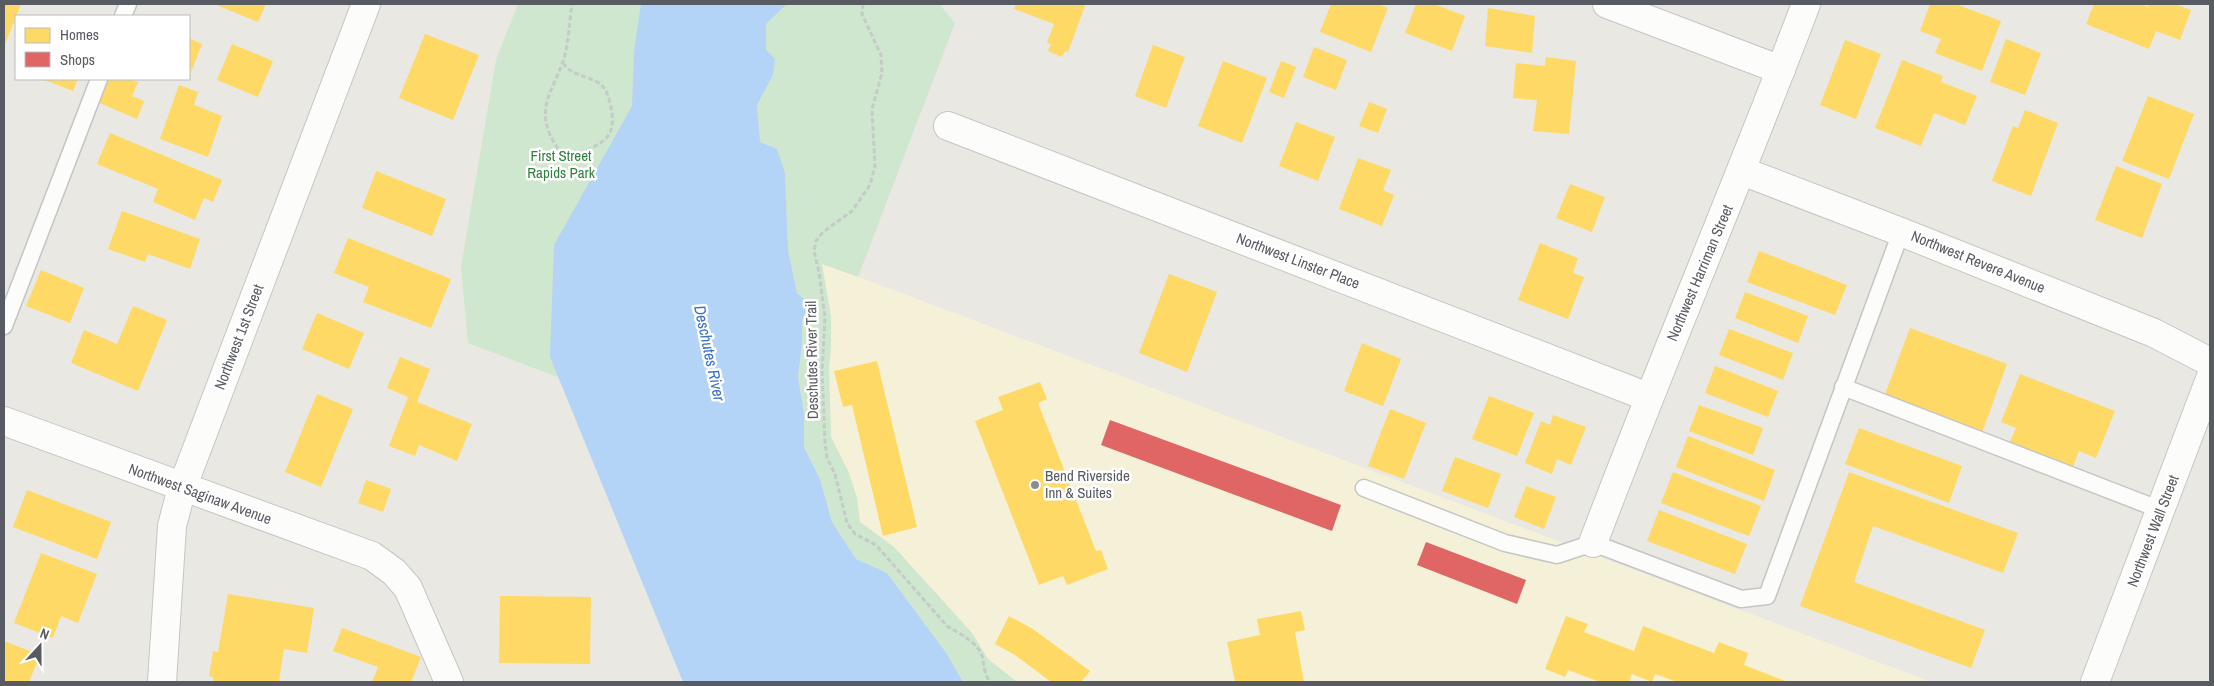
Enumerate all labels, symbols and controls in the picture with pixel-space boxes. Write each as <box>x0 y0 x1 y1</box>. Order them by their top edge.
legend <box>15 15 190 80</box>
text: Homes <box>60 24 99 45</box>
text: Shops <box>60 49 95 70</box>
park label: First Street Rapids Park <box>527 145 596 183</box>
street label: Northwest Harriman Street <box>1661 201 1738 344</box>
street label: Northwest Revere Avenue <box>1908 225 2048 298</box>
street label: Northwest Linster Place <box>1233 227 1363 294</box>
street label: Northwest 1st Street <box>209 281 269 393</box>
street label: Deschutes River Trail <box>800 301 823 419</box>
water label: Deschutes River <box>689 303 731 403</box>
street label: Northwest Saginaw Avenue <box>126 458 275 529</box>
place label: Bend Riverside Inn & Suites <box>1045 465 1130 503</box>
street label: Northwest Wall Street <box>2121 471 2184 590</box>
marker: Bend Riverside Inn & Suites <box>1029 479 1041 491</box>
north arrow <box>15 621 65 671</box>
text: N <box>38 624 52 644</box>

